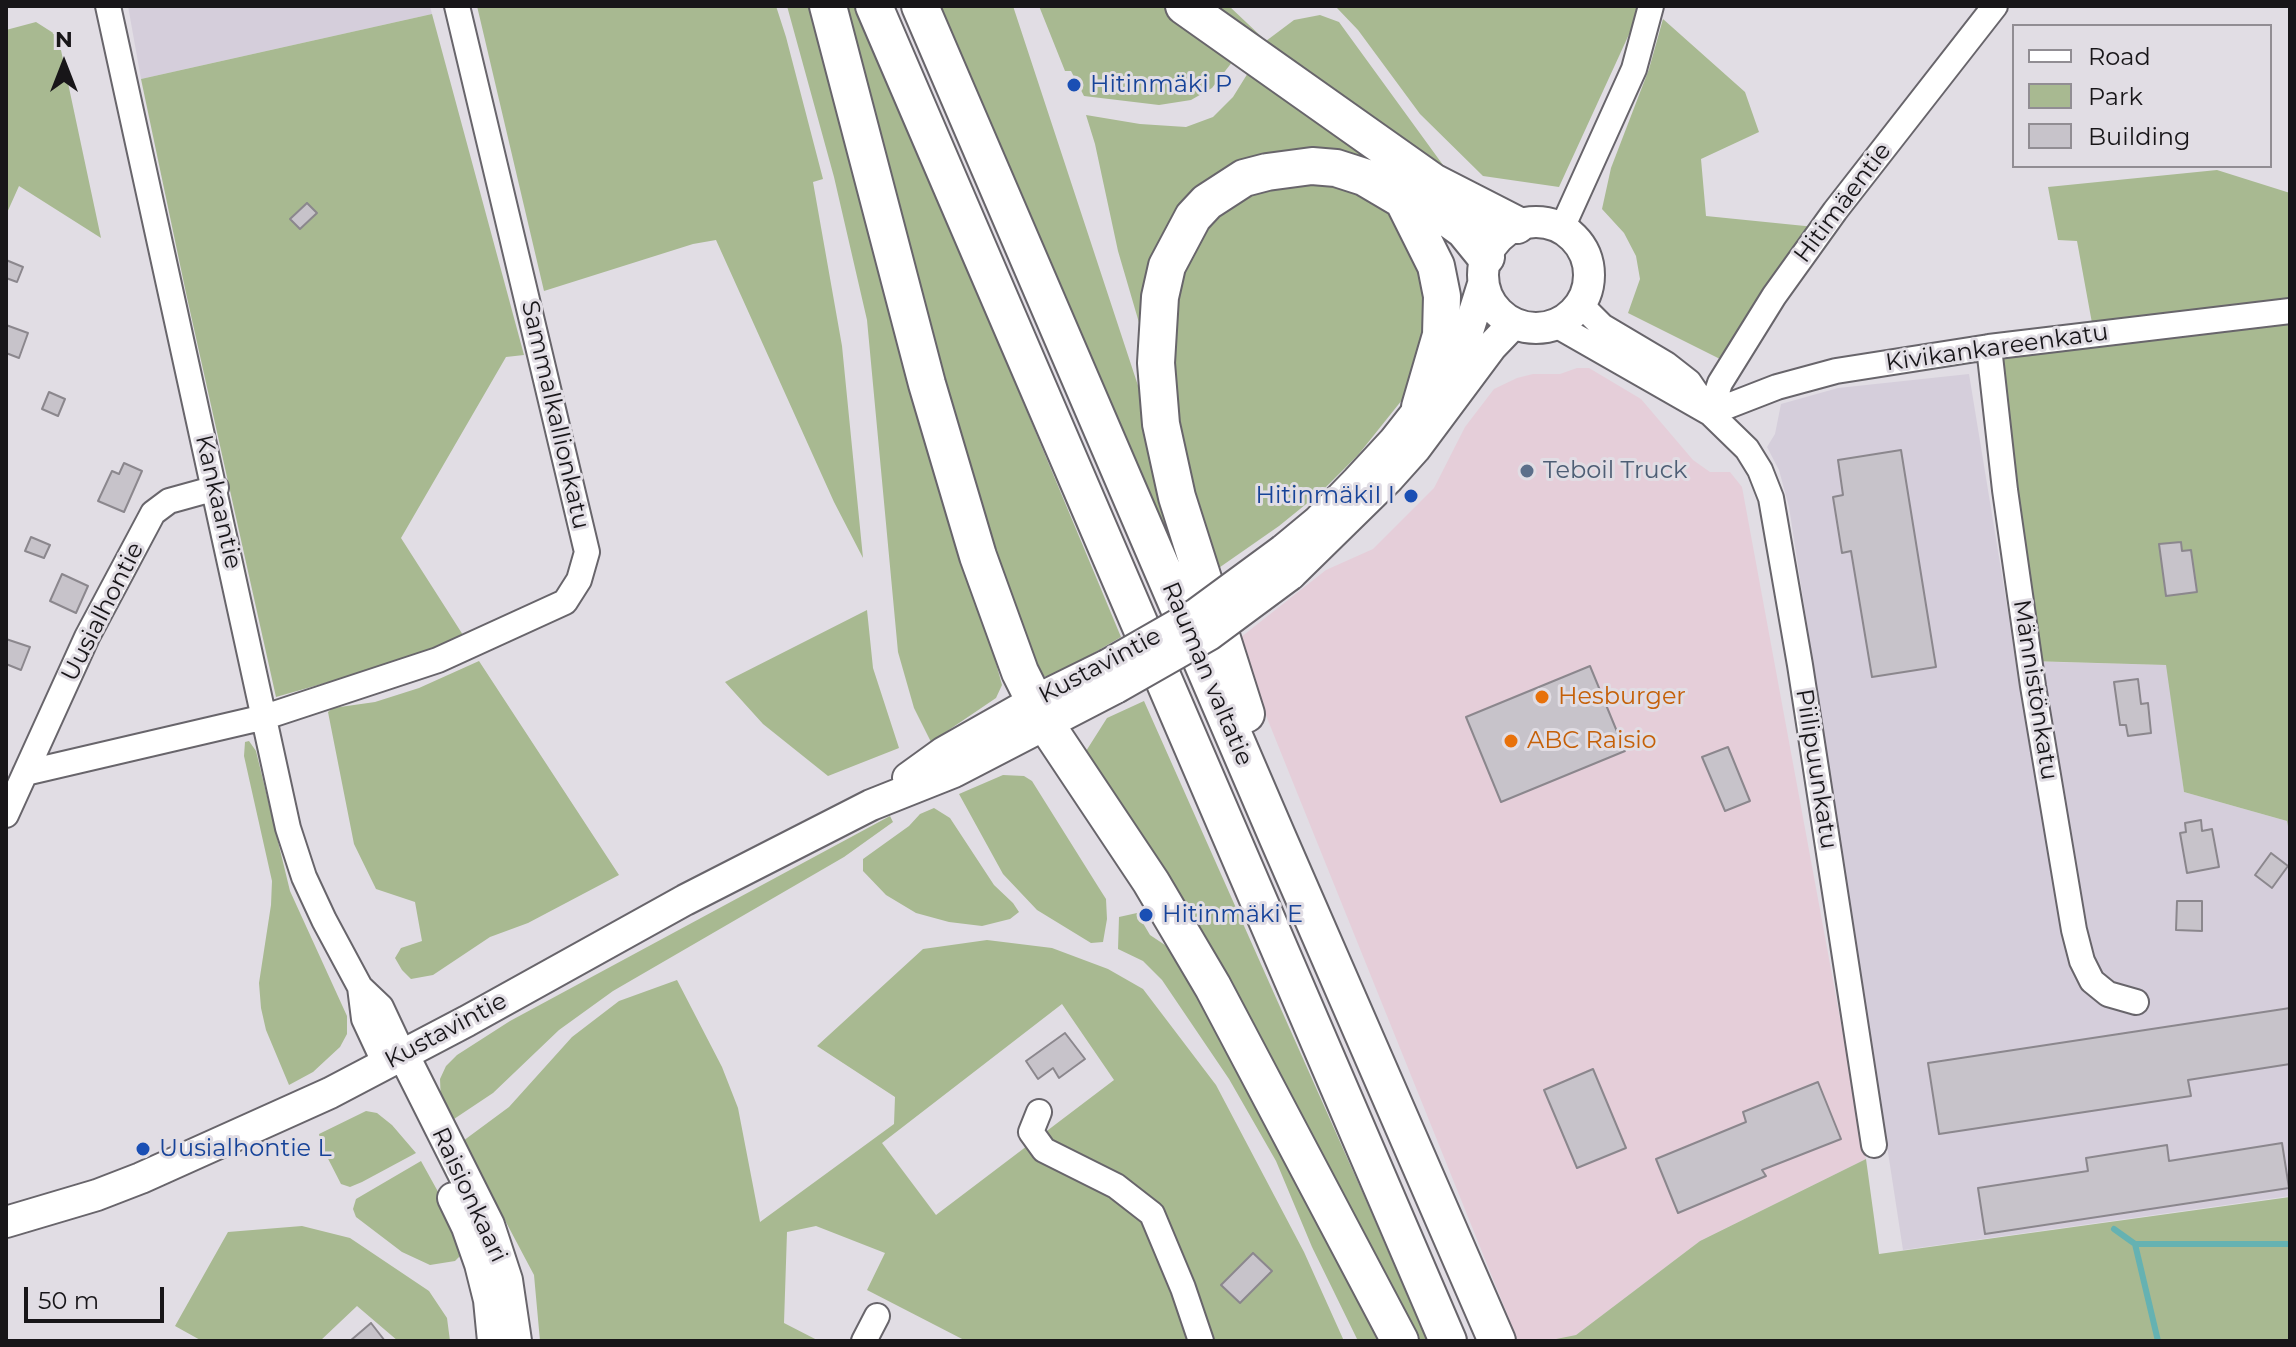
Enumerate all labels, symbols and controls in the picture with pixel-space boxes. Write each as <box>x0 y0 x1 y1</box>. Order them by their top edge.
north arrow <box>24 24 104 104</box>
legend <box>2012 24 2272 168</box>
text: N <box>55 26 73 53</box>
text: Road <box>2088 42 2151 71</box>
place label: Hitinmäki P <box>1090 71 1232 99</box>
marker: Hitinmäki P <box>1065 76 1083 94</box>
text: Park <box>2088 82 2143 111</box>
text: Building <box>2088 122 2191 151</box>
street label: Hitimäentie <box>1788 137 1898 269</box>
street label: Sammalkallionkatu <box>515 298 595 532</box>
street label: Kivikankareenkatu <box>1884 318 2110 378</box>
street label: Kankaantie <box>189 432 247 572</box>
place label: Teboil Truck <box>1543 457 1687 485</box>
marker: Teboil Truck <box>1518 462 1536 480</box>
place label: HitinmäkiI I <box>1256 482 1395 510</box>
marker: HitinmäkiI I <box>1402 487 1420 505</box>
street label: Uusialhontie <box>56 538 150 686</box>
street label: Rauman valtatie <box>1155 578 1259 770</box>
street label: Männistönkatu <box>2007 598 2063 782</box>
street label: Kustavintie <box>1034 622 1166 710</box>
place label: Hesburger <box>1558 683 1686 711</box>
street label: Piilipuunkatu <box>1789 687 1843 851</box>
marker: Hesburger <box>1533 688 1551 706</box>
place label: ABC Raisio <box>1527 727 1657 755</box>
marker: ABC Raisio <box>1502 732 1520 750</box>
place label: Hitinmäki E <box>1162 901 1303 929</box>
marker: Hitinmäki E <box>1137 906 1155 924</box>
street label: Kustavintie <box>380 987 512 1075</box>
street label: Raisionkaari <box>425 1123 513 1267</box>
place label: Uusialhontie L <box>159 1135 332 1163</box>
marker: Uusialhontie L <box>134 1140 152 1158</box>
scale bar <box>28 1271 168 1321</box>
text: 50 m <box>38 1286 99 1315</box>

